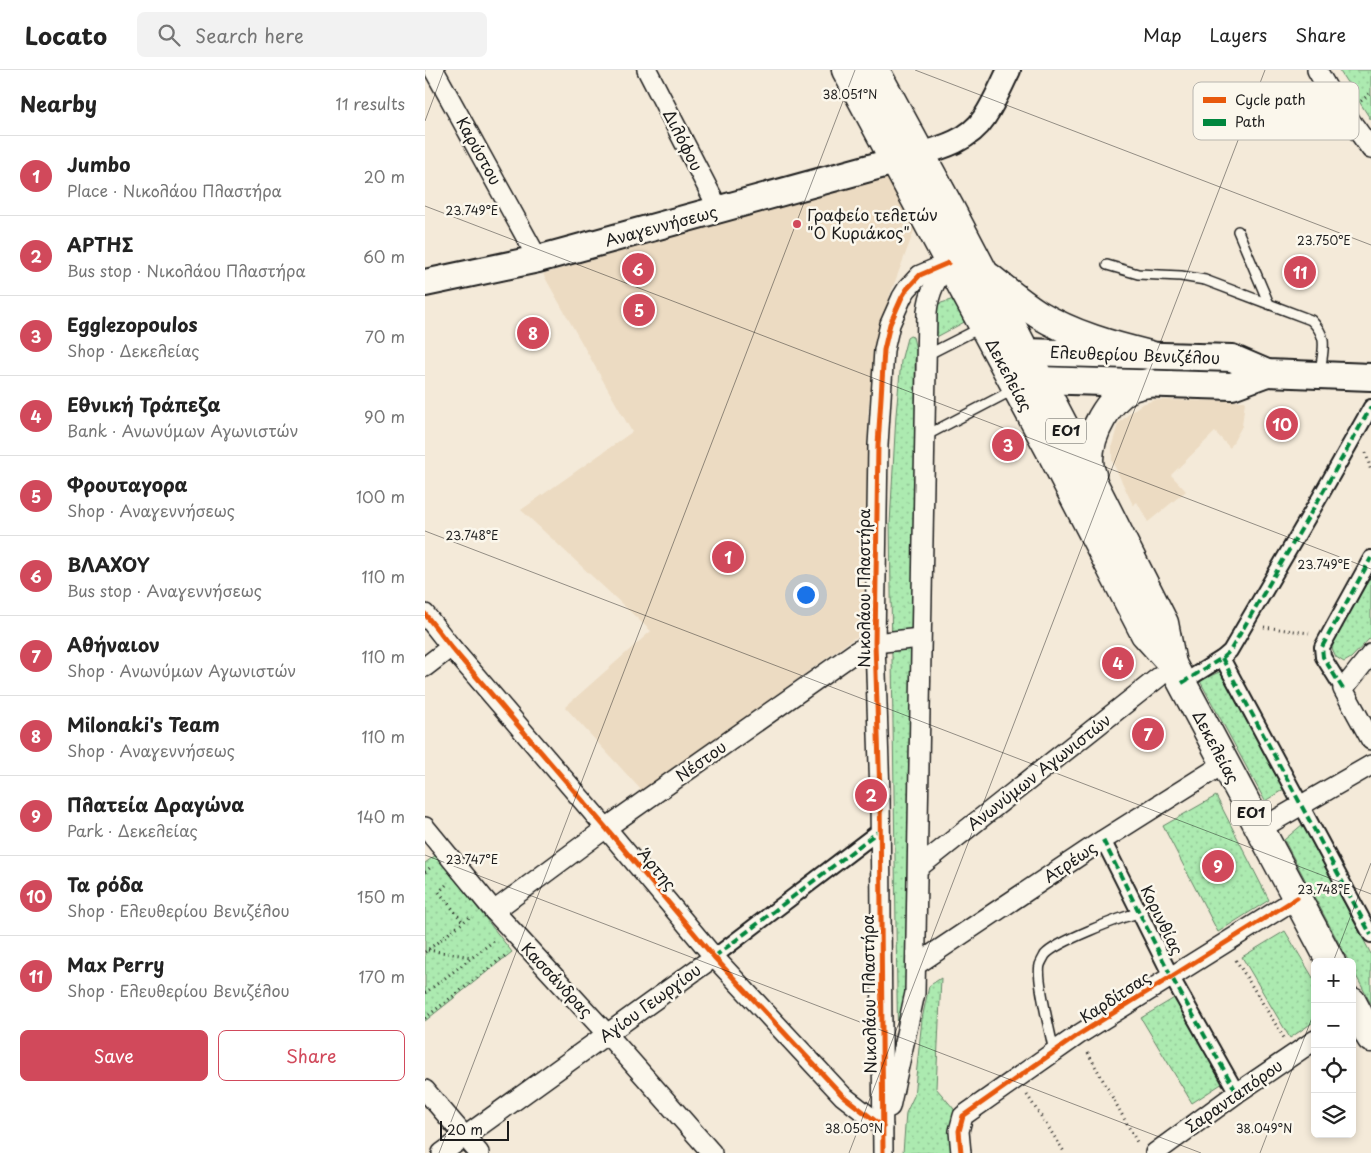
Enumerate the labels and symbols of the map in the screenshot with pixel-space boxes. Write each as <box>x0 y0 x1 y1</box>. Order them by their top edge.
legend <box>1193 82 1359 140</box>
text: 38.051°N <box>823 85 877 103</box>
text: Cycle path <box>1235 89 1306 110</box>
street label: Διλόφου <box>658 105 710 175</box>
text: Path <box>1235 111 1265 132</box>
street label: Καρύστου <box>451 112 508 189</box>
street label: Αναγεννήσεως <box>602 199 720 252</box>
text: 23.749°E <box>446 201 498 219</box>
place label: Γραφείο τελετών "Ο Κυριάκος" <box>807 202 938 244</box>
marker: Γραφείο τελετών "Ο Κυριάκος" <box>791 218 803 230</box>
text: 23.750°E <box>1297 231 1351 249</box>
pin: 6 <box>622 250 654 288</box>
pin: 11 <box>1284 253 1316 291</box>
pin: 5 <box>623 291 655 329</box>
pin: 8 <box>517 314 549 352</box>
street label: Δεκελείας <box>980 334 1039 416</box>
street label: Ελευθερίου Βενιζέλου <box>1050 339 1220 369</box>
pin: 10 <box>1266 405 1298 443</box>
road number: ΕΟ1 <box>1046 418 1086 444</box>
pin: 3 <box>992 426 1024 464</box>
street label: Νικολάου Πλαστήρα <box>851 508 875 668</box>
text: 23.748°E <box>445 526 499 544</box>
pin: 1 <box>712 538 744 576</box>
text: 23.749°E <box>1298 555 1350 573</box>
your location <box>793 582 819 608</box>
pin: 4 <box>1102 644 1134 682</box>
street label: Δεκελείας <box>1187 706 1246 788</box>
street label: Ανωνύμων Αγωνιστών <box>961 707 1115 835</box>
pin: 7 <box>1132 715 1164 753</box>
street label: Νέστου <box>670 734 731 786</box>
pin: 2 <box>855 776 887 814</box>
road number: ΕΟ1 <box>1231 800 1271 826</box>
street label: Ατρέως <box>1038 835 1101 888</box>
street label: Άρτης <box>633 842 683 895</box>
pin: 9 <box>1202 847 1234 885</box>
text: 23.747°E <box>446 850 498 868</box>
text: 23.748°E <box>1297 880 1351 898</box>
street label: Κορινθίας <box>1136 881 1190 959</box>
street label: Νικολάου Πλαστήρα <box>855 914 881 1074</box>
street label: Κασσάνδρας <box>517 936 599 1022</box>
street label: Αγίου Γεωργίου <box>594 957 705 1047</box>
street label: Καρδίτσας <box>1074 964 1155 1028</box>
street label: Σαρανταπόρου <box>1180 1053 1287 1138</box>
scale bar <box>440 1118 509 1141</box>
text: 38.050°N <box>825 1119 883 1137</box>
text: 38.049°N <box>1236 1119 1292 1137</box>

